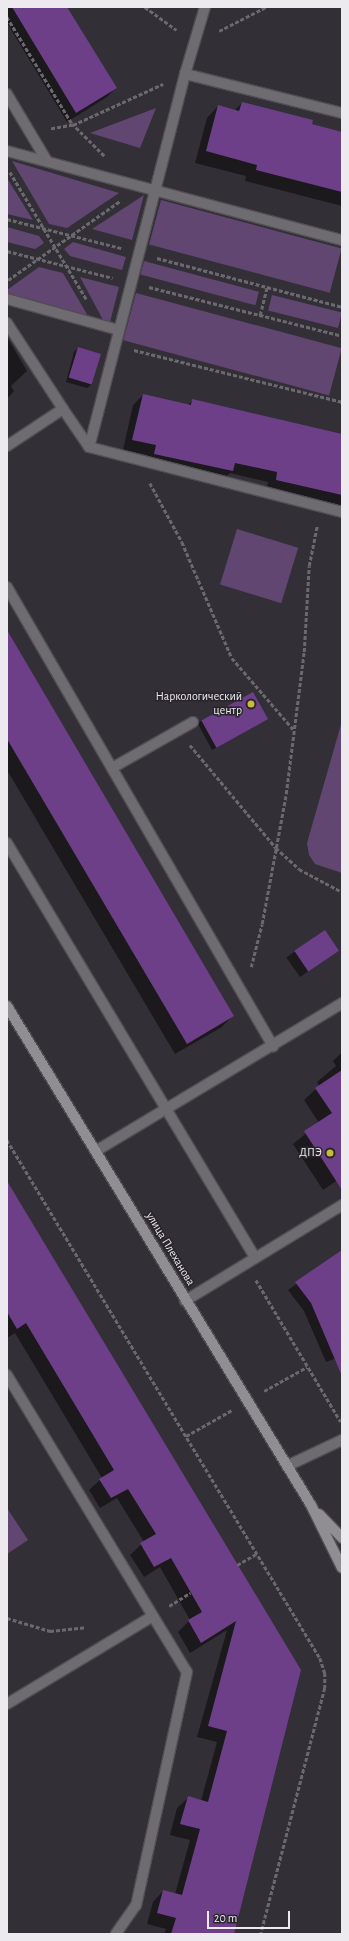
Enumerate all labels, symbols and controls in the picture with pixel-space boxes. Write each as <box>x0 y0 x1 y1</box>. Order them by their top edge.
place label: Наркологический центр <box>156 690 242 718</box>
marker: Наркологический центр <box>245 698 257 710</box>
place label: ДПЭ <box>299 1146 322 1160</box>
marker: ДПЭ <box>325 1148 335 1158</box>
street label: улица Плеханова <box>142 1210 198 1288</box>
scale bar <box>209 1903 292 1929</box>
text: 20 m <box>214 1912 237 1924</box>

